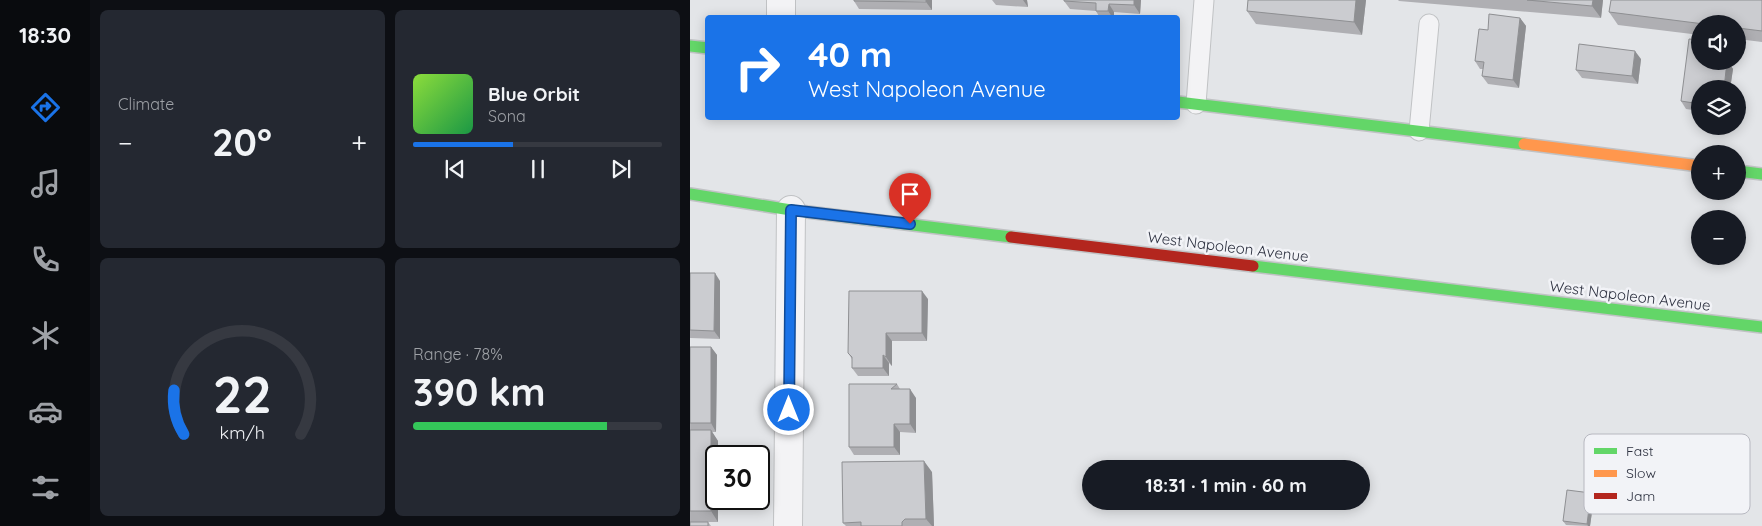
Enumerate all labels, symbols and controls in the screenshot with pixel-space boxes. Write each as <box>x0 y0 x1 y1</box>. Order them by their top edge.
map controls <box>1691 15 1746 265</box>
button: sound <box>1691 15 1746 70</box>
text: 18:30 <box>19 21 71 49</box>
text: 40 m <box>808 32 892 76</box>
icon: right <box>725 35 790 100</box>
text: West Napoleon Avenue <box>808 75 1046 103</box>
button: layers <box>1691 80 1746 135</box>
text: Blue Orbit <box>488 82 580 106</box>
icon: directions <box>28 90 63 125</box>
text: Climate <box>118 94 174 114</box>
text: Sona <box>488 106 526 126</box>
text: 20° <box>212 118 272 166</box>
text: − <box>118 125 133 160</box>
text: + <box>351 125 367 160</box>
button: + <box>1691 145 1746 200</box>
icon: previous <box>441 155 469 183</box>
icon: pause <box>524 155 552 183</box>
icon: next <box>607 155 635 183</box>
icon: music <box>28 166 63 201</box>
pin <box>889 173 931 224</box>
icon: arrive <box>896 180 924 208</box>
button: − <box>1691 210 1746 265</box>
street label: West Napoleon Avenue <box>1146 227 1310 266</box>
icon: phone <box>28 242 63 277</box>
street label: West Napoleon Avenue <box>1548 276 1712 315</box>
icon: climate <box>28 318 63 353</box>
text: Range · 78% <box>413 344 503 364</box>
text: 22 <box>213 361 272 426</box>
text: 390 km <box>413 368 546 416</box>
position arrow <box>762 383 814 435</box>
icon: car <box>28 394 63 429</box>
text: km/h <box>220 421 265 443</box>
legend <box>1584 434 1750 514</box>
text: Fast <box>1626 442 1654 460</box>
speed limit sign: 30 <box>705 445 770 510</box>
text: Slow <box>1626 464 1656 482</box>
icon: filters <box>28 470 63 505</box>
text: 18:31 · 1 min · 60 m <box>1145 473 1307 497</box>
text: Jam <box>1626 487 1655 505</box>

